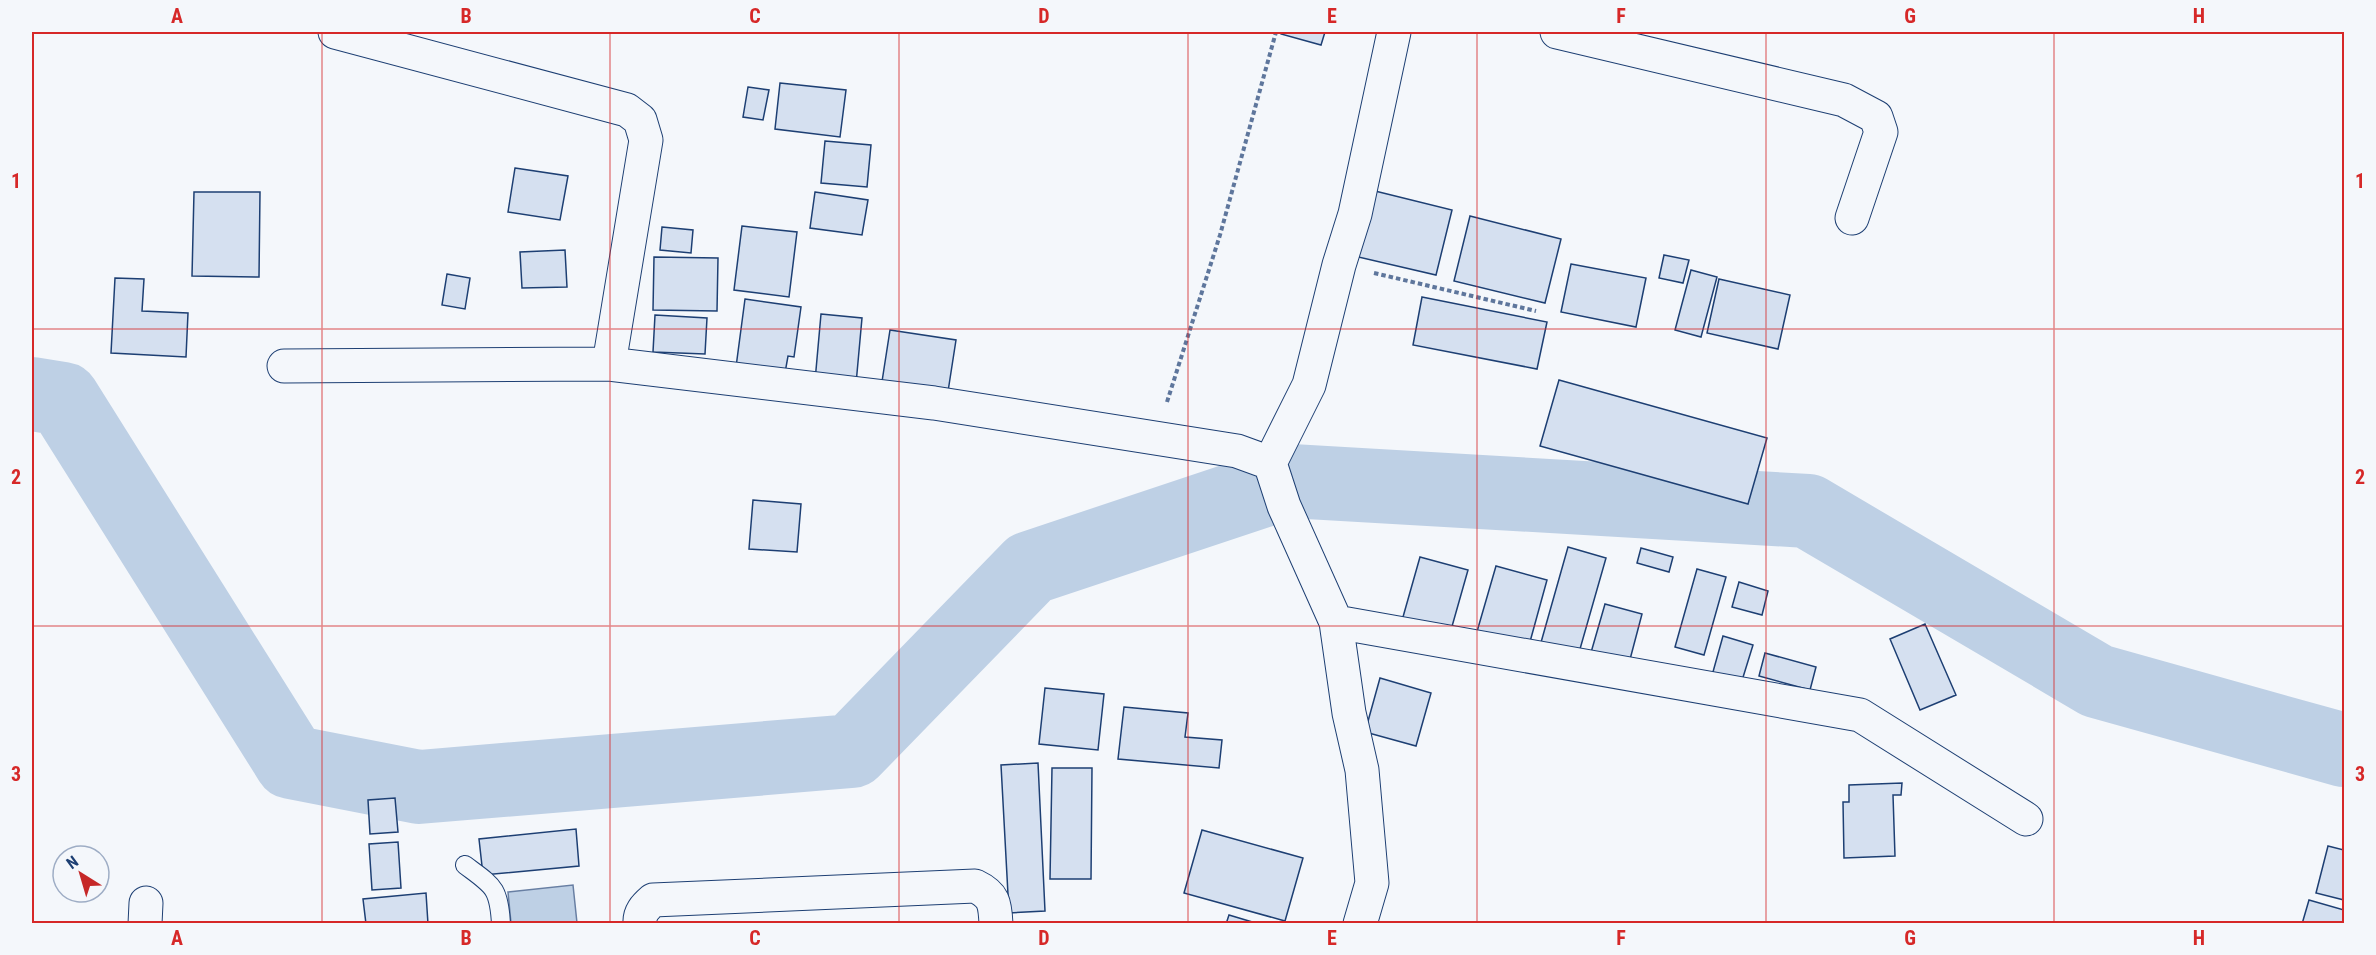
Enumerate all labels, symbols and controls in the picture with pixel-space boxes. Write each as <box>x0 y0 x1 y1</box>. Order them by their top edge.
text: A <box>171 4 183 28</box>
text: B <box>460 4 472 28</box>
text: C <box>749 4 761 28</box>
text: D <box>1038 4 1050 28</box>
text: E <box>1327 4 1337 28</box>
text: F <box>1616 4 1626 28</box>
text: G <box>1904 4 1916 28</box>
text: H <box>2193 4 2205 28</box>
text: 1 <box>11 169 21 193</box>
text: 1 <box>2355 169 2365 193</box>
text: 2 <box>11 465 21 489</box>
text: 2 <box>2355 465 2365 489</box>
text: 3 <box>11 762 21 786</box>
text: 3 <box>2355 762 2365 786</box>
north arrow <box>51 844 111 904</box>
text: N <box>63 852 82 873</box>
text: A <box>171 926 183 950</box>
text: B <box>460 926 472 950</box>
text: C <box>749 926 761 950</box>
text: D <box>1038 926 1050 950</box>
text: E <box>1327 926 1337 950</box>
text: F <box>1616 926 1626 950</box>
text: G <box>1904 926 1916 950</box>
text: H <box>2193 926 2205 950</box>

